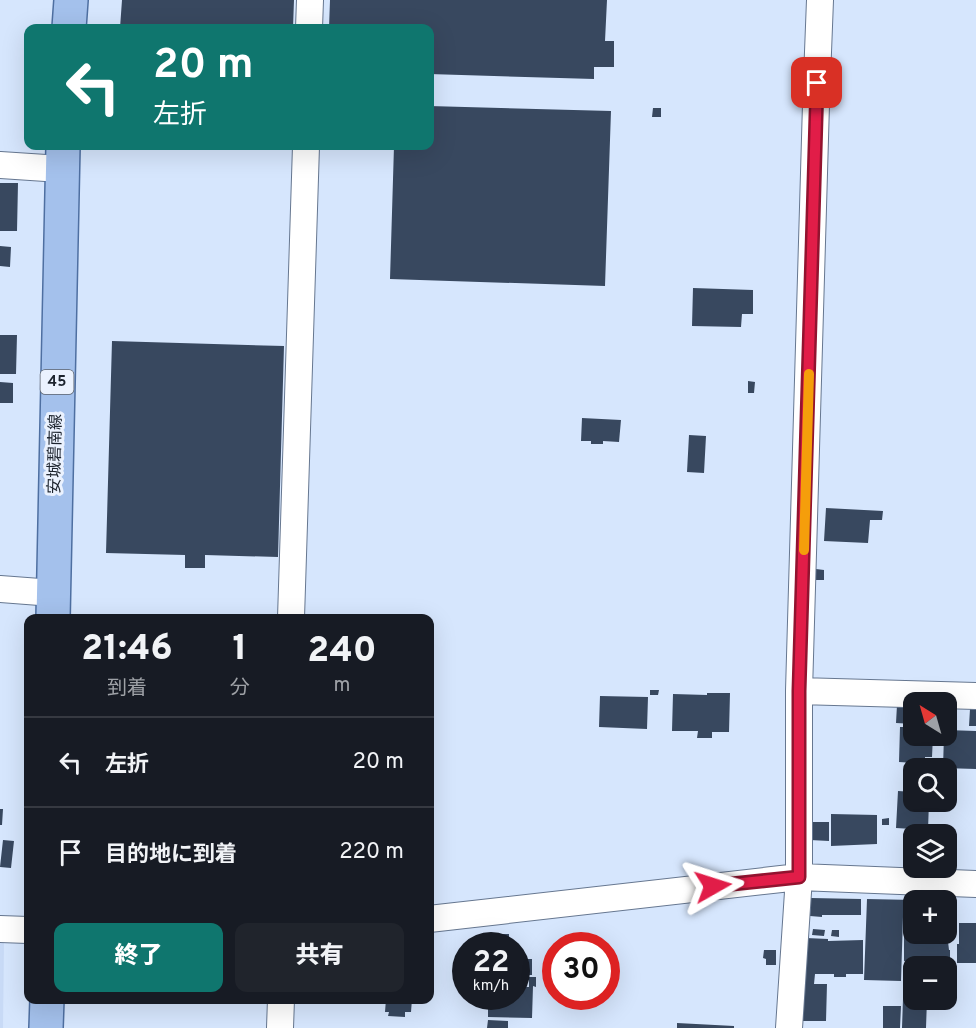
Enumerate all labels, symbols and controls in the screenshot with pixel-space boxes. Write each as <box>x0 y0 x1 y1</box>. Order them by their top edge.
text: 20 m <box>153 40 254 93</box>
icon: left <box>54 48 132 126</box>
pin <box>791 57 842 108</box>
icon: arrive <box>800 66 833 99</box>
text: 左折 <box>153 99 207 133</box>
road number: 45 <box>40 370 74 394</box>
street label: 安城碧南線 <box>45 414 67 494</box>
text: 21:46 <box>81 627 173 673</box>
text: 1 <box>233 627 247 673</box>
text: 240 <box>307 629 377 675</box>
text: m <box>333 673 350 699</box>
text: 到着 <box>107 676 147 702</box>
text: 分 <box>230 676 250 702</box>
north arrow <box>903 692 957 746</box>
map controls <box>903 692 957 1010</box>
icon: left <box>54 746 87 779</box>
text: 20 m <box>353 749 404 776</box>
text: 左折 <box>105 752 149 779</box>
button: search <box>903 758 957 812</box>
button: layers <box>903 824 957 878</box>
icon: arrive <box>54 836 87 869</box>
text: 220 m <box>339 839 404 866</box>
text: 目的地に到着 <box>105 842 237 869</box>
position arrow <box>681 854 745 918</box>
button: + <box>903 890 957 944</box>
button: 終了 <box>54 923 223 992</box>
button: 共有 <box>235 923 404 992</box>
speed limit sign: 30 <box>542 932 620 1010</box>
text: 22 <box>473 945 509 982</box>
button: − <box>903 956 957 1010</box>
text: km/h <box>473 977 509 996</box>

